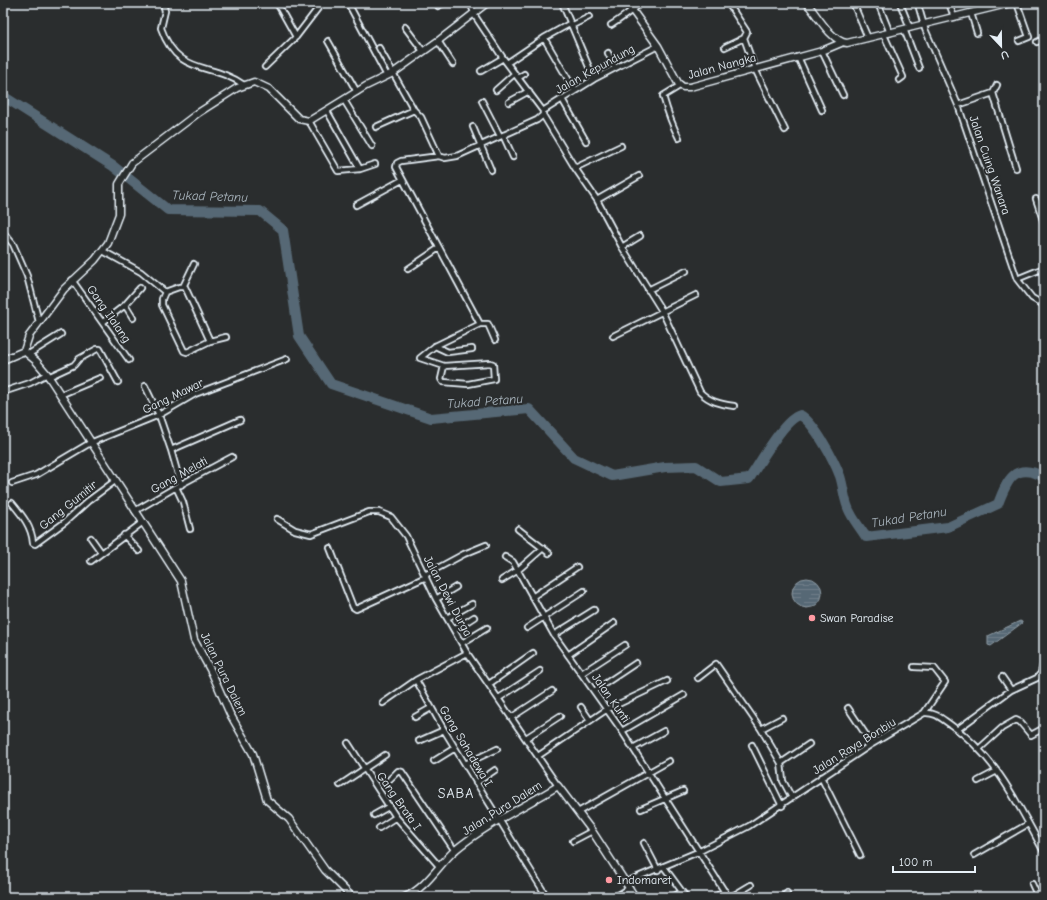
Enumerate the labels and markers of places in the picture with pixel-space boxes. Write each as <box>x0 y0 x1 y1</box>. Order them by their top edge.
place label: Swan Paradise <box>820 611 894 625</box>
marker: Swan Paradise <box>807 613 817 623</box>
place label: Indomaret <box>617 873 672 887</box>
marker: Indomaret <box>604 875 614 885</box>

